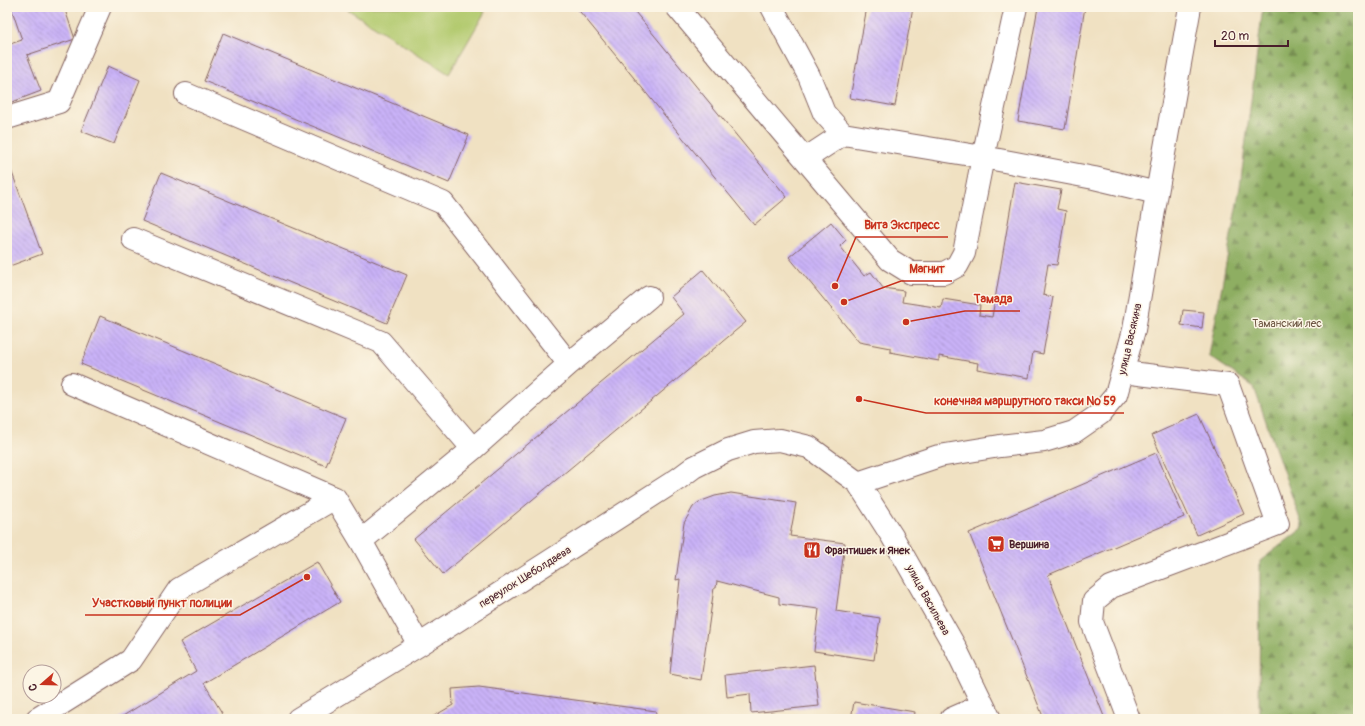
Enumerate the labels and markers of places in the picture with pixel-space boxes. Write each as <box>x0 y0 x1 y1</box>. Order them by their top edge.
callout: Вита Экспресс <box>856 213 948 237</box>
callout: Магнит <box>901 257 952 281</box>
callout: Тамада <box>965 287 1020 311</box>
callout: конечная маршрутного такси № 59 <box>926 389 1124 413</box>
supermarket icon: Вершина <box>986 534 1006 554</box>
place label: Вершина <box>1009 538 1049 551</box>
restaurant icon: Франтишек и Янек <box>802 540 822 560</box>
place label: Франтишек и Янек <box>824 544 910 557</box>
callout: Участковый пункт полиции <box>85 591 240 615</box>

